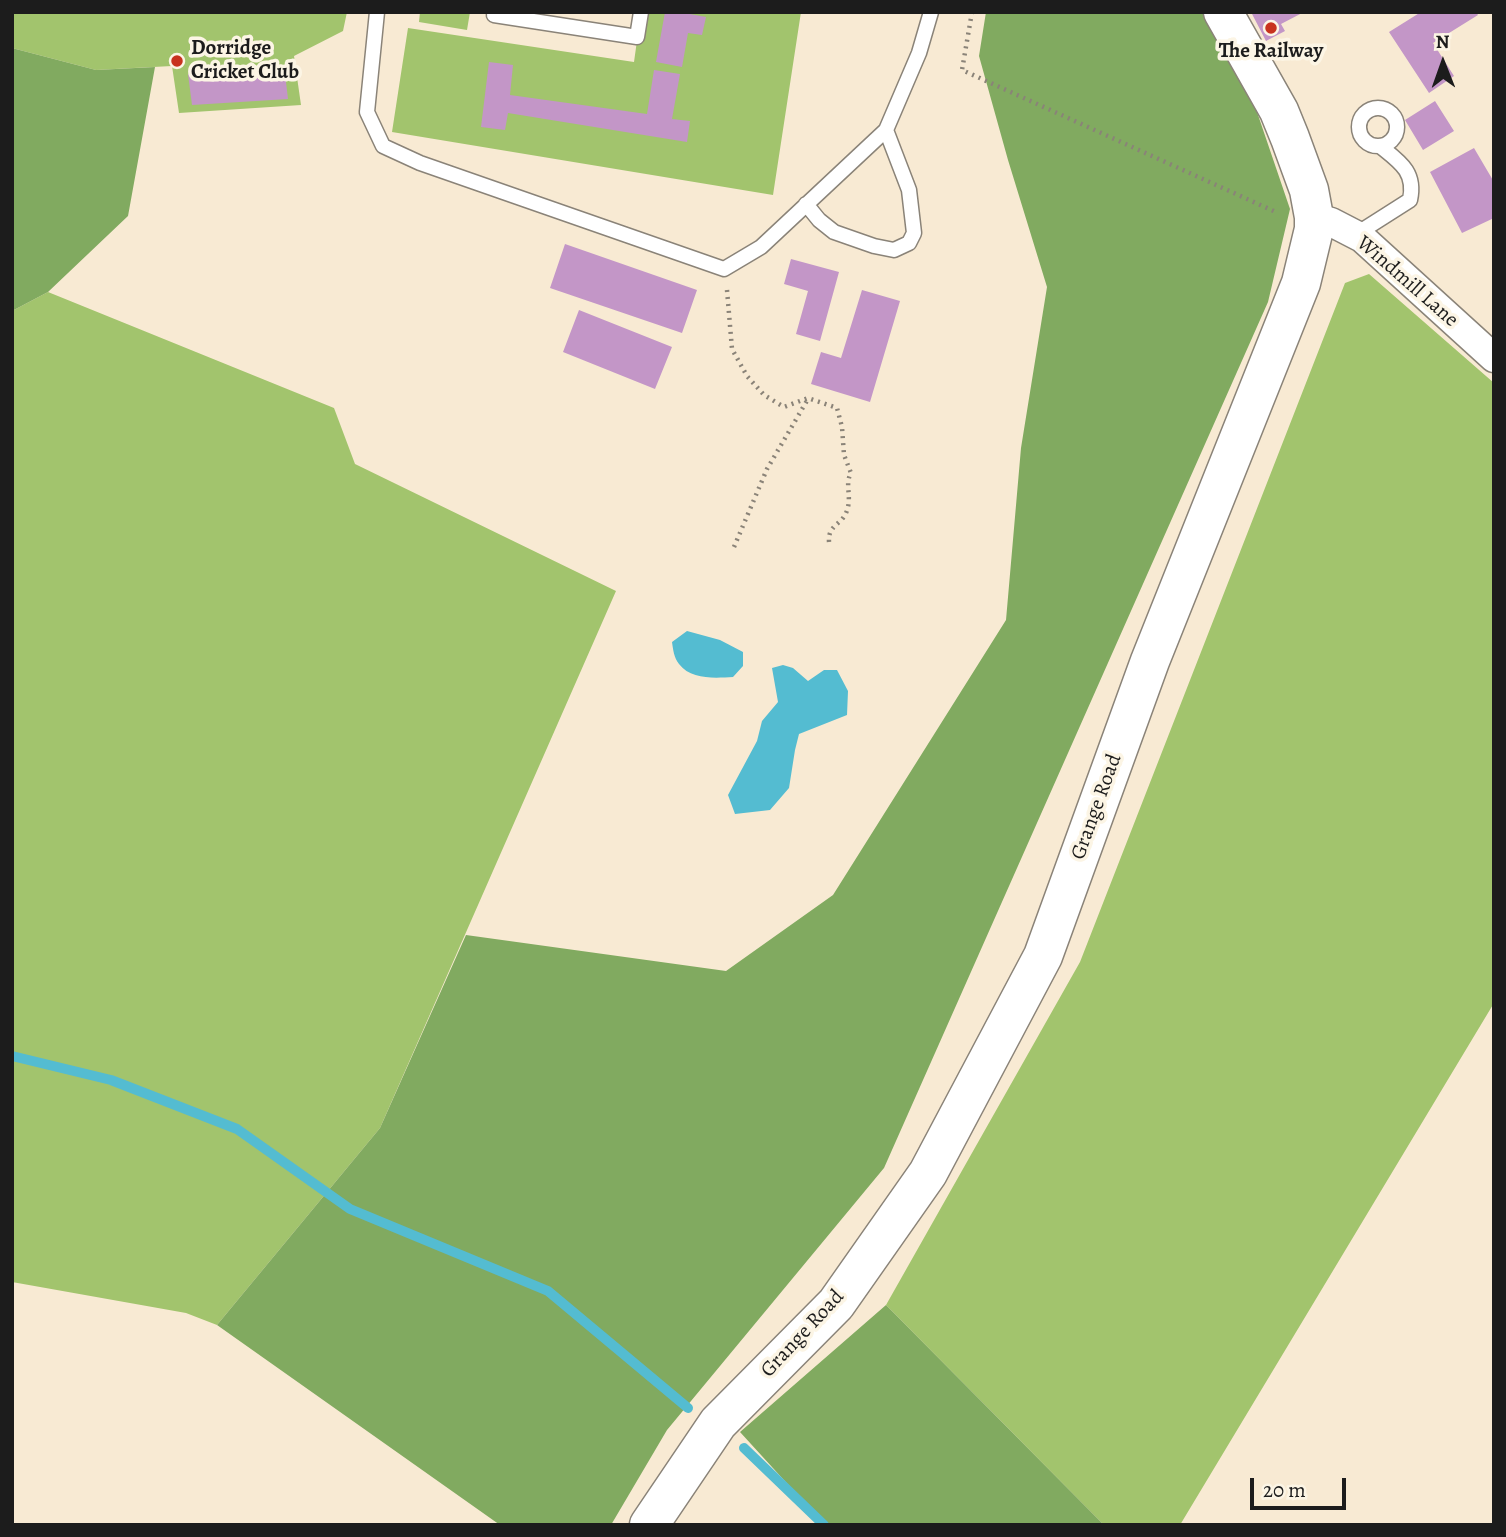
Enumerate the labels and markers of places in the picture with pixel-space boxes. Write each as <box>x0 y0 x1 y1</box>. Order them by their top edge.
marker: The Railway <box>1263 20 1279 36</box>
place label: Dorridge Cricket Club <box>191 36 299 86</box>
place label: The Railway <box>1219 39 1323 65</box>
marker: Dorridge Cricket Club <box>169 53 185 69</box>

